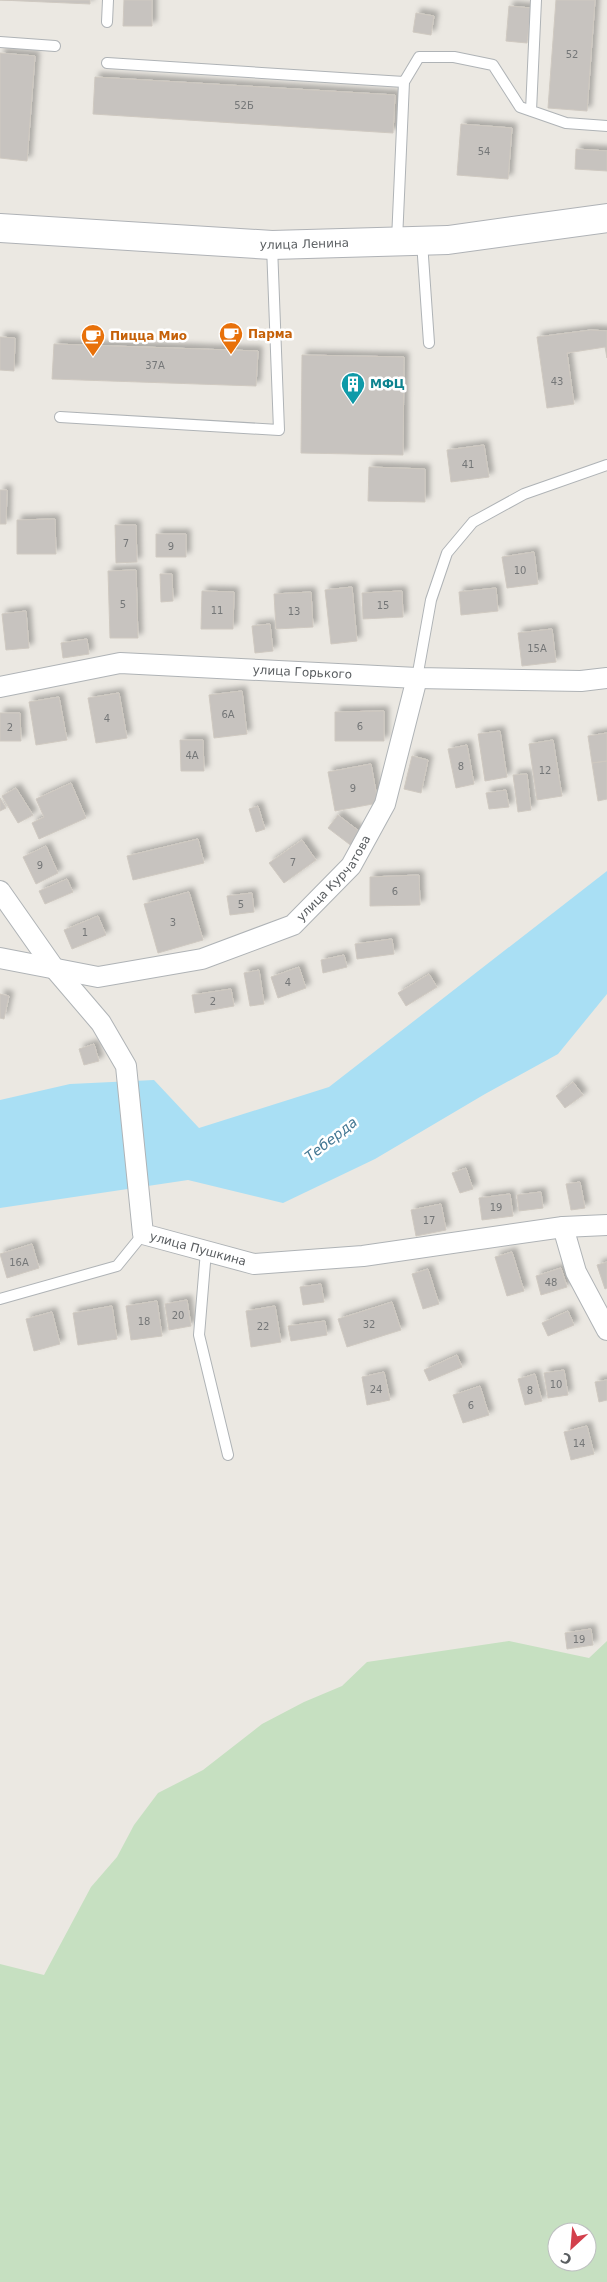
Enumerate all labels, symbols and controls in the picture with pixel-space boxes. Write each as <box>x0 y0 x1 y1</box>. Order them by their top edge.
house number: 52 <box>566 49 578 60</box>
house number: 52Б <box>234 100 254 111</box>
house number: 54 <box>478 146 490 157</box>
street label: улица Ленина <box>259 236 349 252</box>
cafe icon: Парма <box>218 321 244 355</box>
cafe icon: Пицца Мио <box>80 323 106 357</box>
place label: Парма <box>248 327 293 341</box>
place label: Пицца Мио <box>110 329 187 343</box>
house number: 37А <box>145 360 165 371</box>
building icon: МФЦ <box>340 371 366 405</box>
house number: 43 <box>551 376 563 387</box>
place label: МФЦ <box>370 377 405 391</box>
house number: 41 <box>462 459 474 470</box>
house number: 7 <box>123 538 129 549</box>
house number: 9 <box>168 541 174 552</box>
house number: 10 <box>514 565 526 576</box>
house number: 5 <box>120 599 126 610</box>
house number: 15 <box>377 600 389 611</box>
house number: 11 <box>211 605 223 616</box>
house number: 13 <box>288 606 300 617</box>
house number: 15А <box>527 643 547 654</box>
street label: улица Горького <box>252 663 352 682</box>
house number: 6А <box>221 709 235 720</box>
house number: 4 <box>104 713 110 724</box>
house number: 6 <box>357 721 363 732</box>
house number: 2 <box>7 722 13 733</box>
house number: 4А <box>185 750 199 761</box>
house number: 8 <box>458 761 464 772</box>
house number: 12 <box>539 765 551 776</box>
house number: 9 <box>350 783 356 794</box>
street label: улица Курчатова <box>294 833 373 924</box>
house number: 7 <box>290 857 296 868</box>
house number: 9 <box>37 860 43 871</box>
house number: 6 <box>392 886 398 897</box>
house number: 5 <box>238 899 244 910</box>
house number: 3 <box>170 917 176 928</box>
house number: 1 <box>82 927 88 938</box>
house number: 4 <box>285 977 291 988</box>
house number: 2 <box>210 996 216 1007</box>
water label: Теберда <box>302 1114 360 1164</box>
house number: 19 <box>490 1202 502 1213</box>
house number: 17 <box>423 1215 435 1226</box>
street label: улица Пушкина <box>148 1229 248 1269</box>
house number: 16А <box>9 1257 29 1268</box>
house number: 48 <box>545 1277 557 1288</box>
house number: 20 <box>172 1310 184 1321</box>
house number: 18 <box>138 1316 150 1327</box>
house number: 32 <box>363 1319 375 1330</box>
house number: 22 <box>257 1321 269 1332</box>
house number: 10 <box>550 1379 562 1390</box>
house number: 24 <box>370 1384 382 1395</box>
house number: 8 <box>527 1385 533 1396</box>
house number: 6 <box>468 1400 474 1411</box>
house number: 14 <box>573 1438 585 1449</box>
house number: 19 <box>573 1634 585 1645</box>
north arrow <box>547 2222 597 2272</box>
text: С <box>558 2249 574 2268</box>

